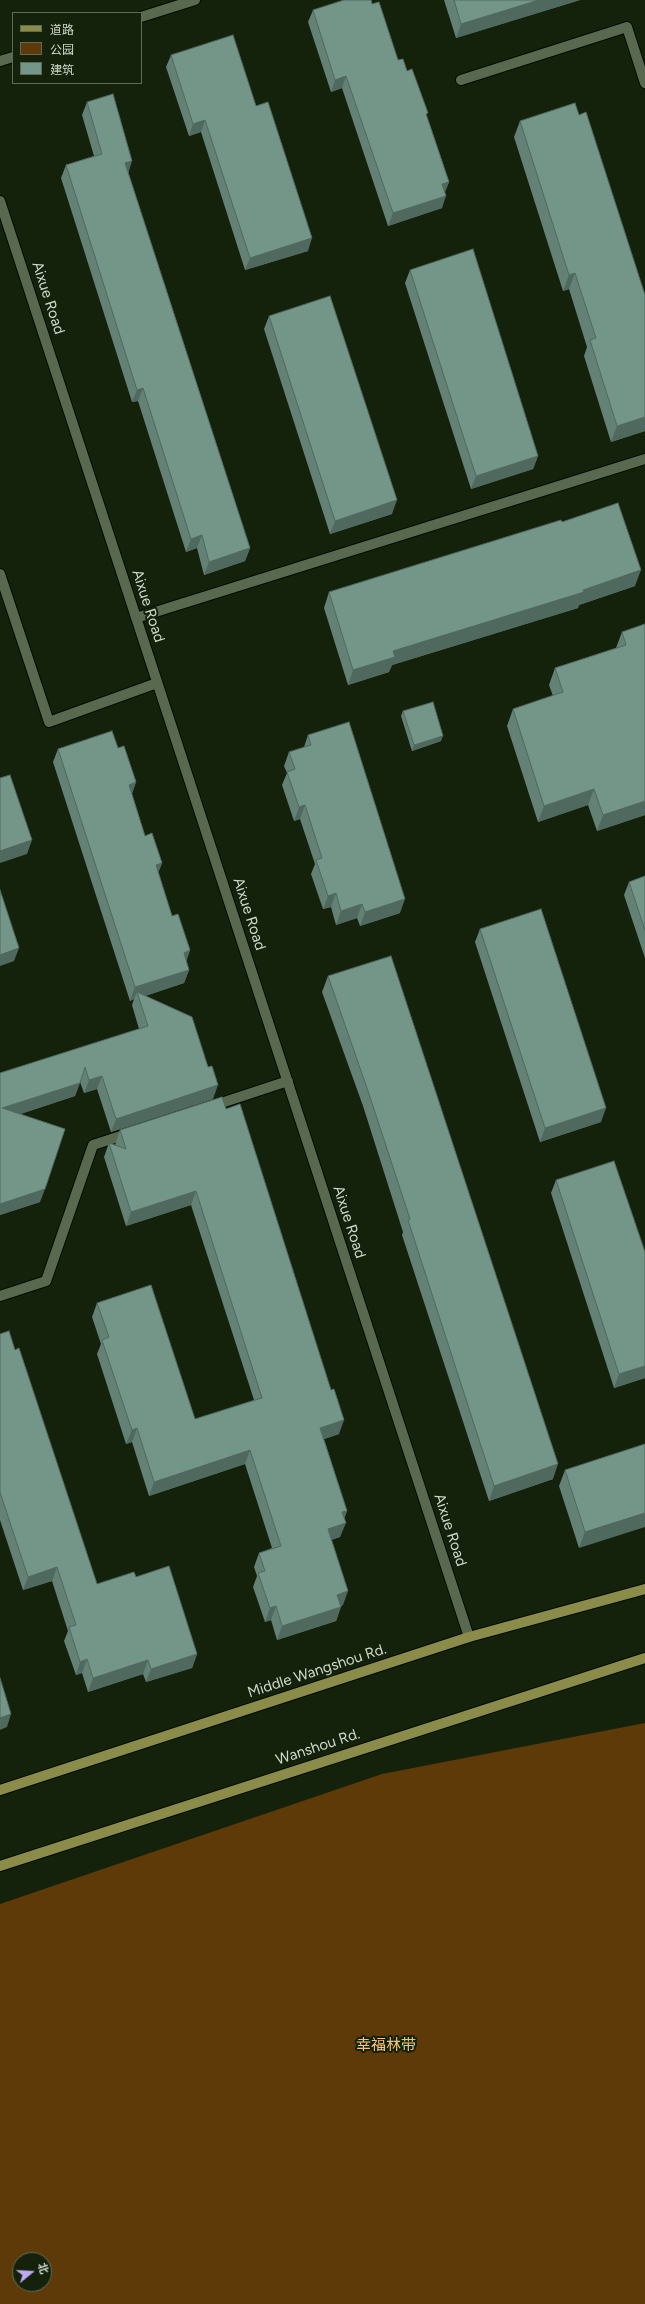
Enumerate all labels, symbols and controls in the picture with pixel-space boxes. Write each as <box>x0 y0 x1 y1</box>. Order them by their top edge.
legend <box>12 12 142 84</box>
text: 道路 <box>50 23 74 37</box>
text: 公园 <box>50 43 74 57</box>
text: 建筑 <box>50 63 74 77</box>
street label: Aixue Road <box>28 259 68 337</box>
street label: Aixue Road <box>128 567 168 645</box>
street label: Aixue Road <box>229 875 269 953</box>
street label: Aixue Road <box>329 1183 369 1261</box>
street label: Aixue Road <box>430 1491 470 1569</box>
street label: Middle Wangshou Rd. <box>245 1640 389 1702</box>
street label: Wanshou Rd. <box>274 1725 362 1769</box>
park label: 幸福林带 <box>356 2037 416 2055</box>
north arrow <box>12 2252 52 2292</box>
text: 北 <box>35 2261 51 2276</box>

